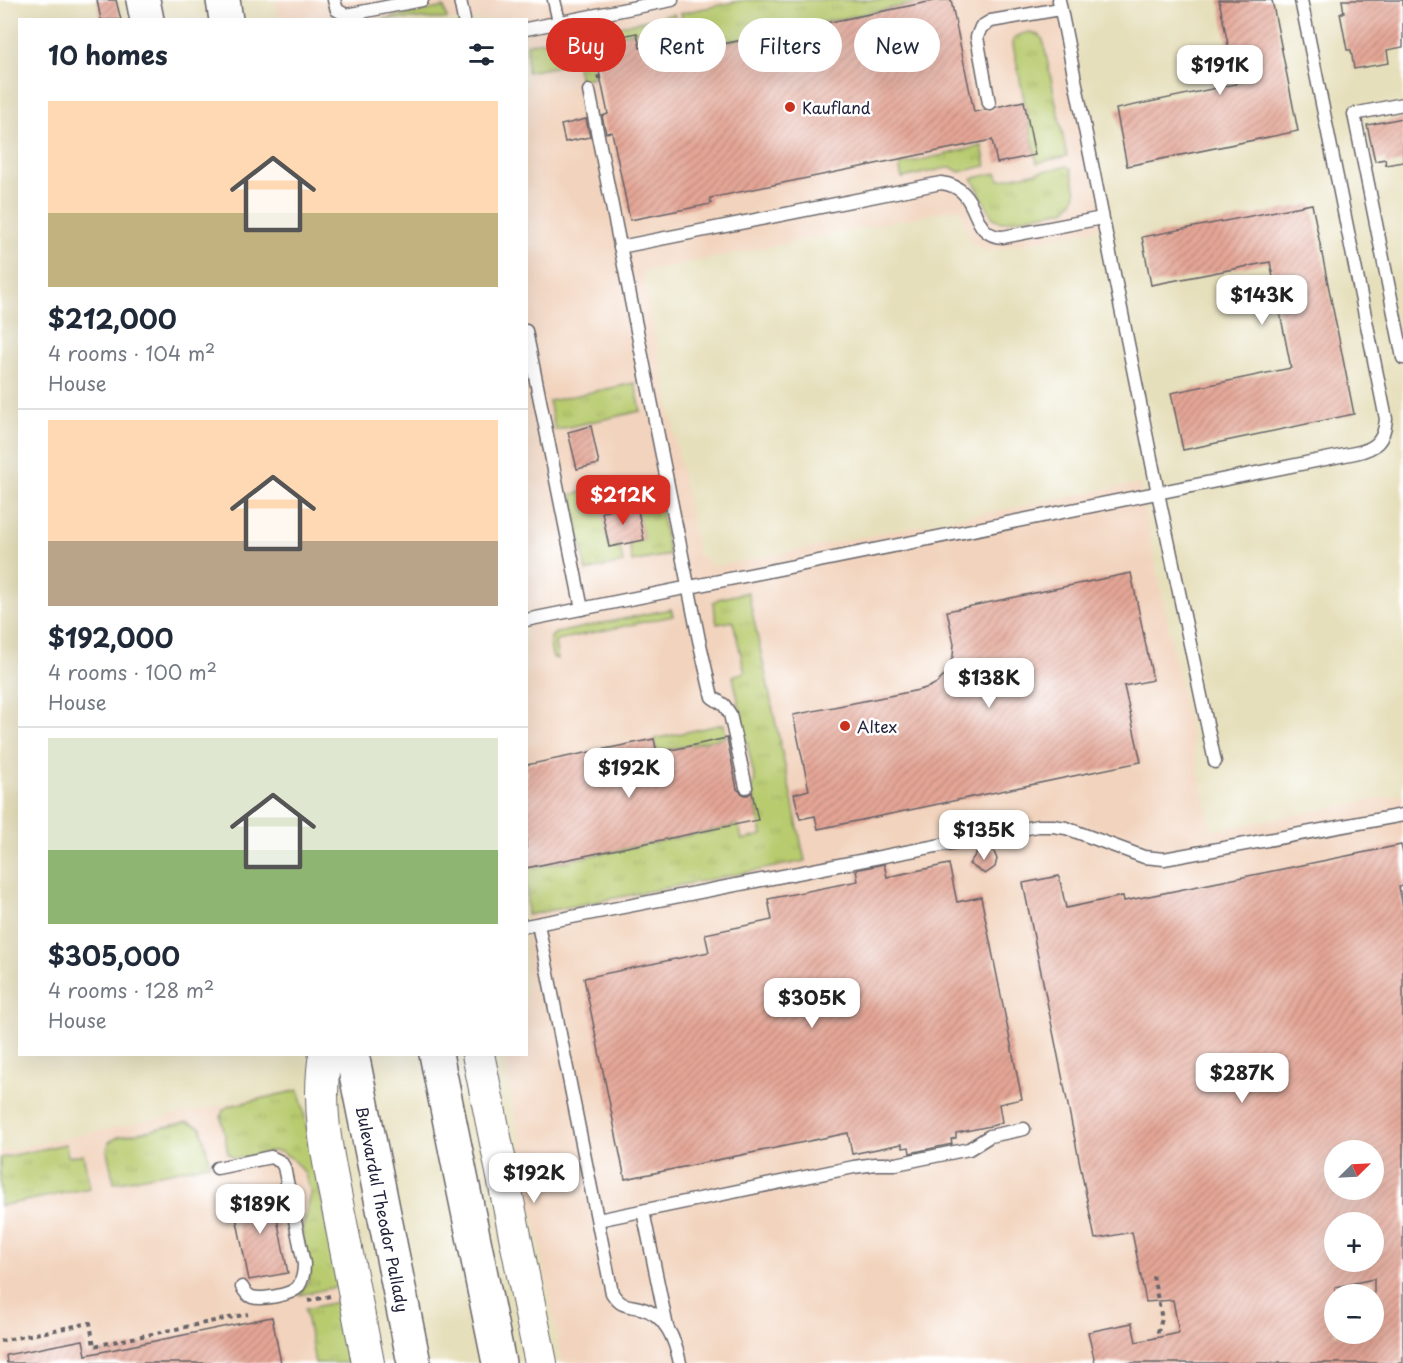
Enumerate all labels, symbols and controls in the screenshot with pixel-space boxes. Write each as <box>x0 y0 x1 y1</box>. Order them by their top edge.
chip: Buy <box>546 18 626 72</box>
chip: Rent <box>638 18 726 72</box>
chip: Filters <box>738 18 842 72</box>
chip: New <box>854 18 940 72</box>
text: 10 homes <box>48 35 168 74</box>
icon: filters <box>465 38 498 71</box>
pin: $191K <box>1178 45 1262 96</box>
text: $191K <box>1191 49 1249 79</box>
place label: Kaufland <box>802 95 871 119</box>
marker: Kaufland <box>783 100 797 114</box>
icon: home <box>219 140 327 248</box>
pin: $143K <box>1220 275 1304 326</box>
text: $143K <box>1230 279 1294 309</box>
text: $212,000 <box>48 299 177 338</box>
text: 4 rooms · 104 m² <box>48 338 215 368</box>
text: House <box>48 368 107 398</box>
icon: home <box>219 459 327 567</box>
pin: $212K <box>581 475 665 526</box>
text: $212K <box>590 479 656 509</box>
text: $192,000 <box>48 618 174 657</box>
text: 4 rooms · 100 m² <box>48 657 217 687</box>
pin: $138K <box>947 658 1031 709</box>
text: $138K <box>958 662 1020 692</box>
text: House <box>48 687 107 717</box>
place label: Altex <box>857 714 897 738</box>
marker: Altex <box>838 719 852 733</box>
pin: $192K <box>587 748 671 799</box>
text: $192K <box>598 752 660 782</box>
icon: home <box>219 777 327 885</box>
pin: $135K <box>942 810 1026 861</box>
text: $135K <box>953 814 1015 844</box>
text: $305,000 <box>48 936 180 975</box>
text: 4 rooms · 128 m² <box>48 975 214 1005</box>
pin: $305K <box>770 978 854 1029</box>
text: $305K <box>778 982 846 1012</box>
text: House <box>48 1005 107 1035</box>
pin: $287K <box>1200 1053 1284 1104</box>
text: $287K <box>1210 1057 1274 1087</box>
street label: Bulevardul Theodor Pallady <box>351 1104 415 1314</box>
north arrow <box>1324 1140 1384 1200</box>
map controls <box>1324 1140 1384 1344</box>
pin: $192K <box>492 1153 576 1204</box>
text: $192K <box>503 1157 565 1187</box>
pin: $189K <box>218 1184 302 1235</box>
text: $189K <box>230 1188 290 1218</box>
button: + <box>1324 1212 1384 1272</box>
button: − <box>1324 1284 1384 1344</box>

